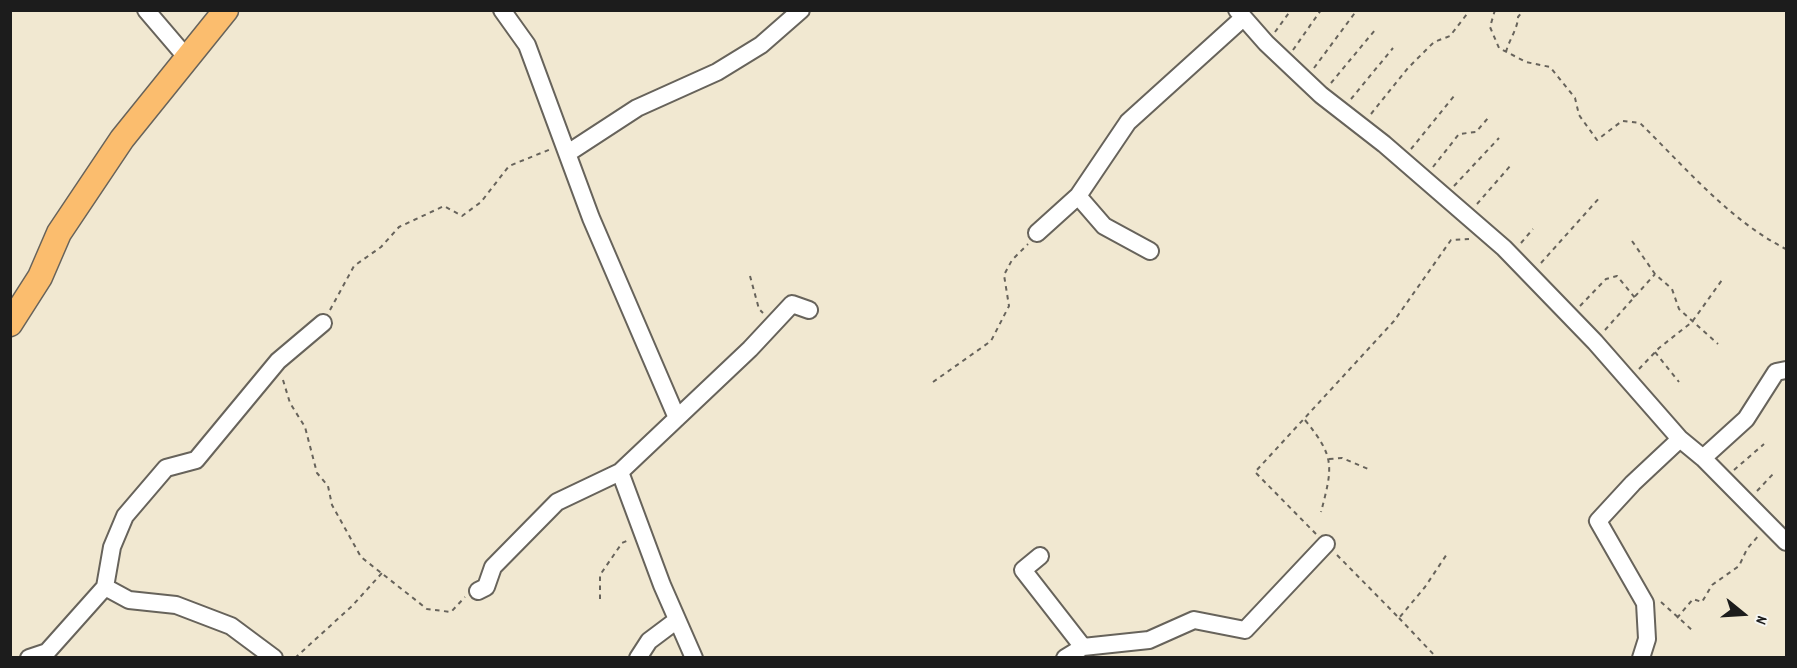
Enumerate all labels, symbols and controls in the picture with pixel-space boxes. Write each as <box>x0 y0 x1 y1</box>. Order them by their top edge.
north arrow <box>1713 584 1773 644</box>
text: N <box>1748 612 1773 627</box>

